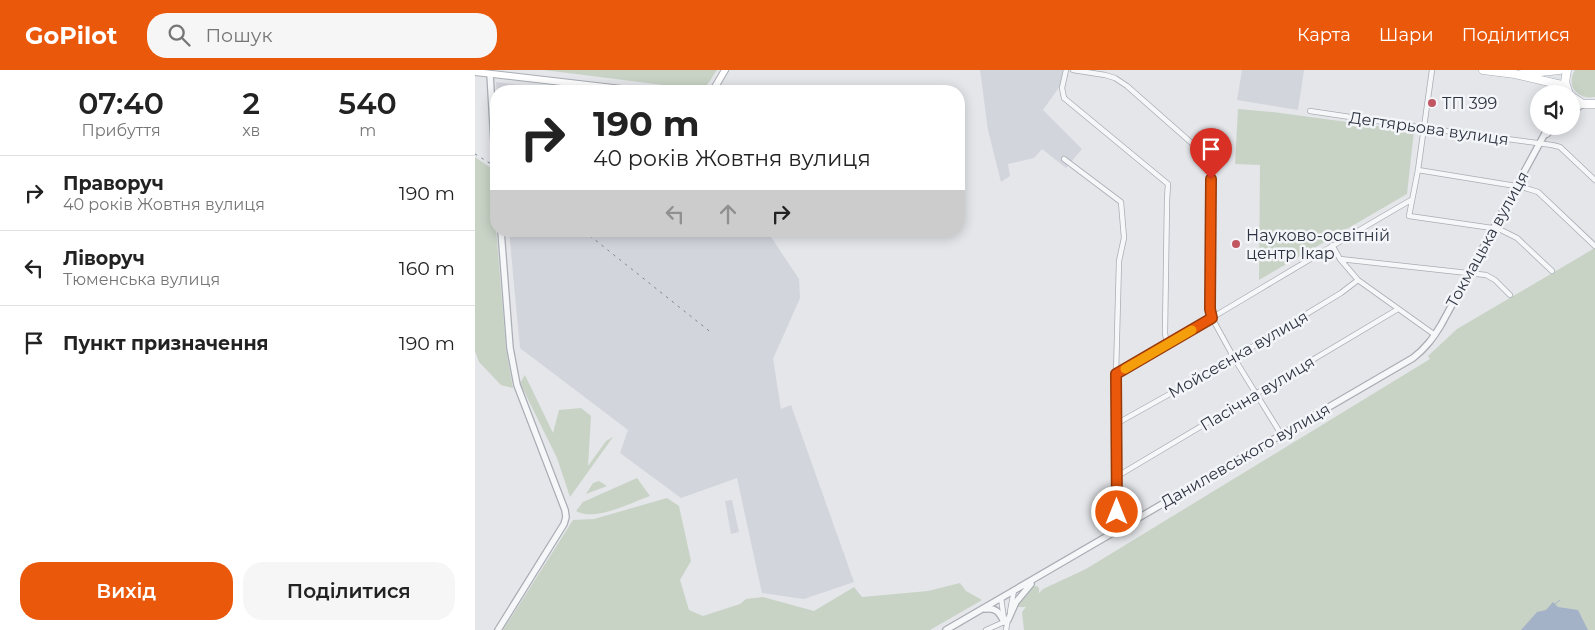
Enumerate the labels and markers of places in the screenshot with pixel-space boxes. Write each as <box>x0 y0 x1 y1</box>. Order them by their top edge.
place label: ТП 399 <box>1442 94 1497 113</box>
marker: ТП 399 <box>1426 97 1438 109</box>
pin <box>1190 128 1232 179</box>
place label: Науково-освітній центр Ікар <box>1246 226 1390 263</box>
marker: Науково-освітній центр Ікар <box>1230 238 1242 250</box>

